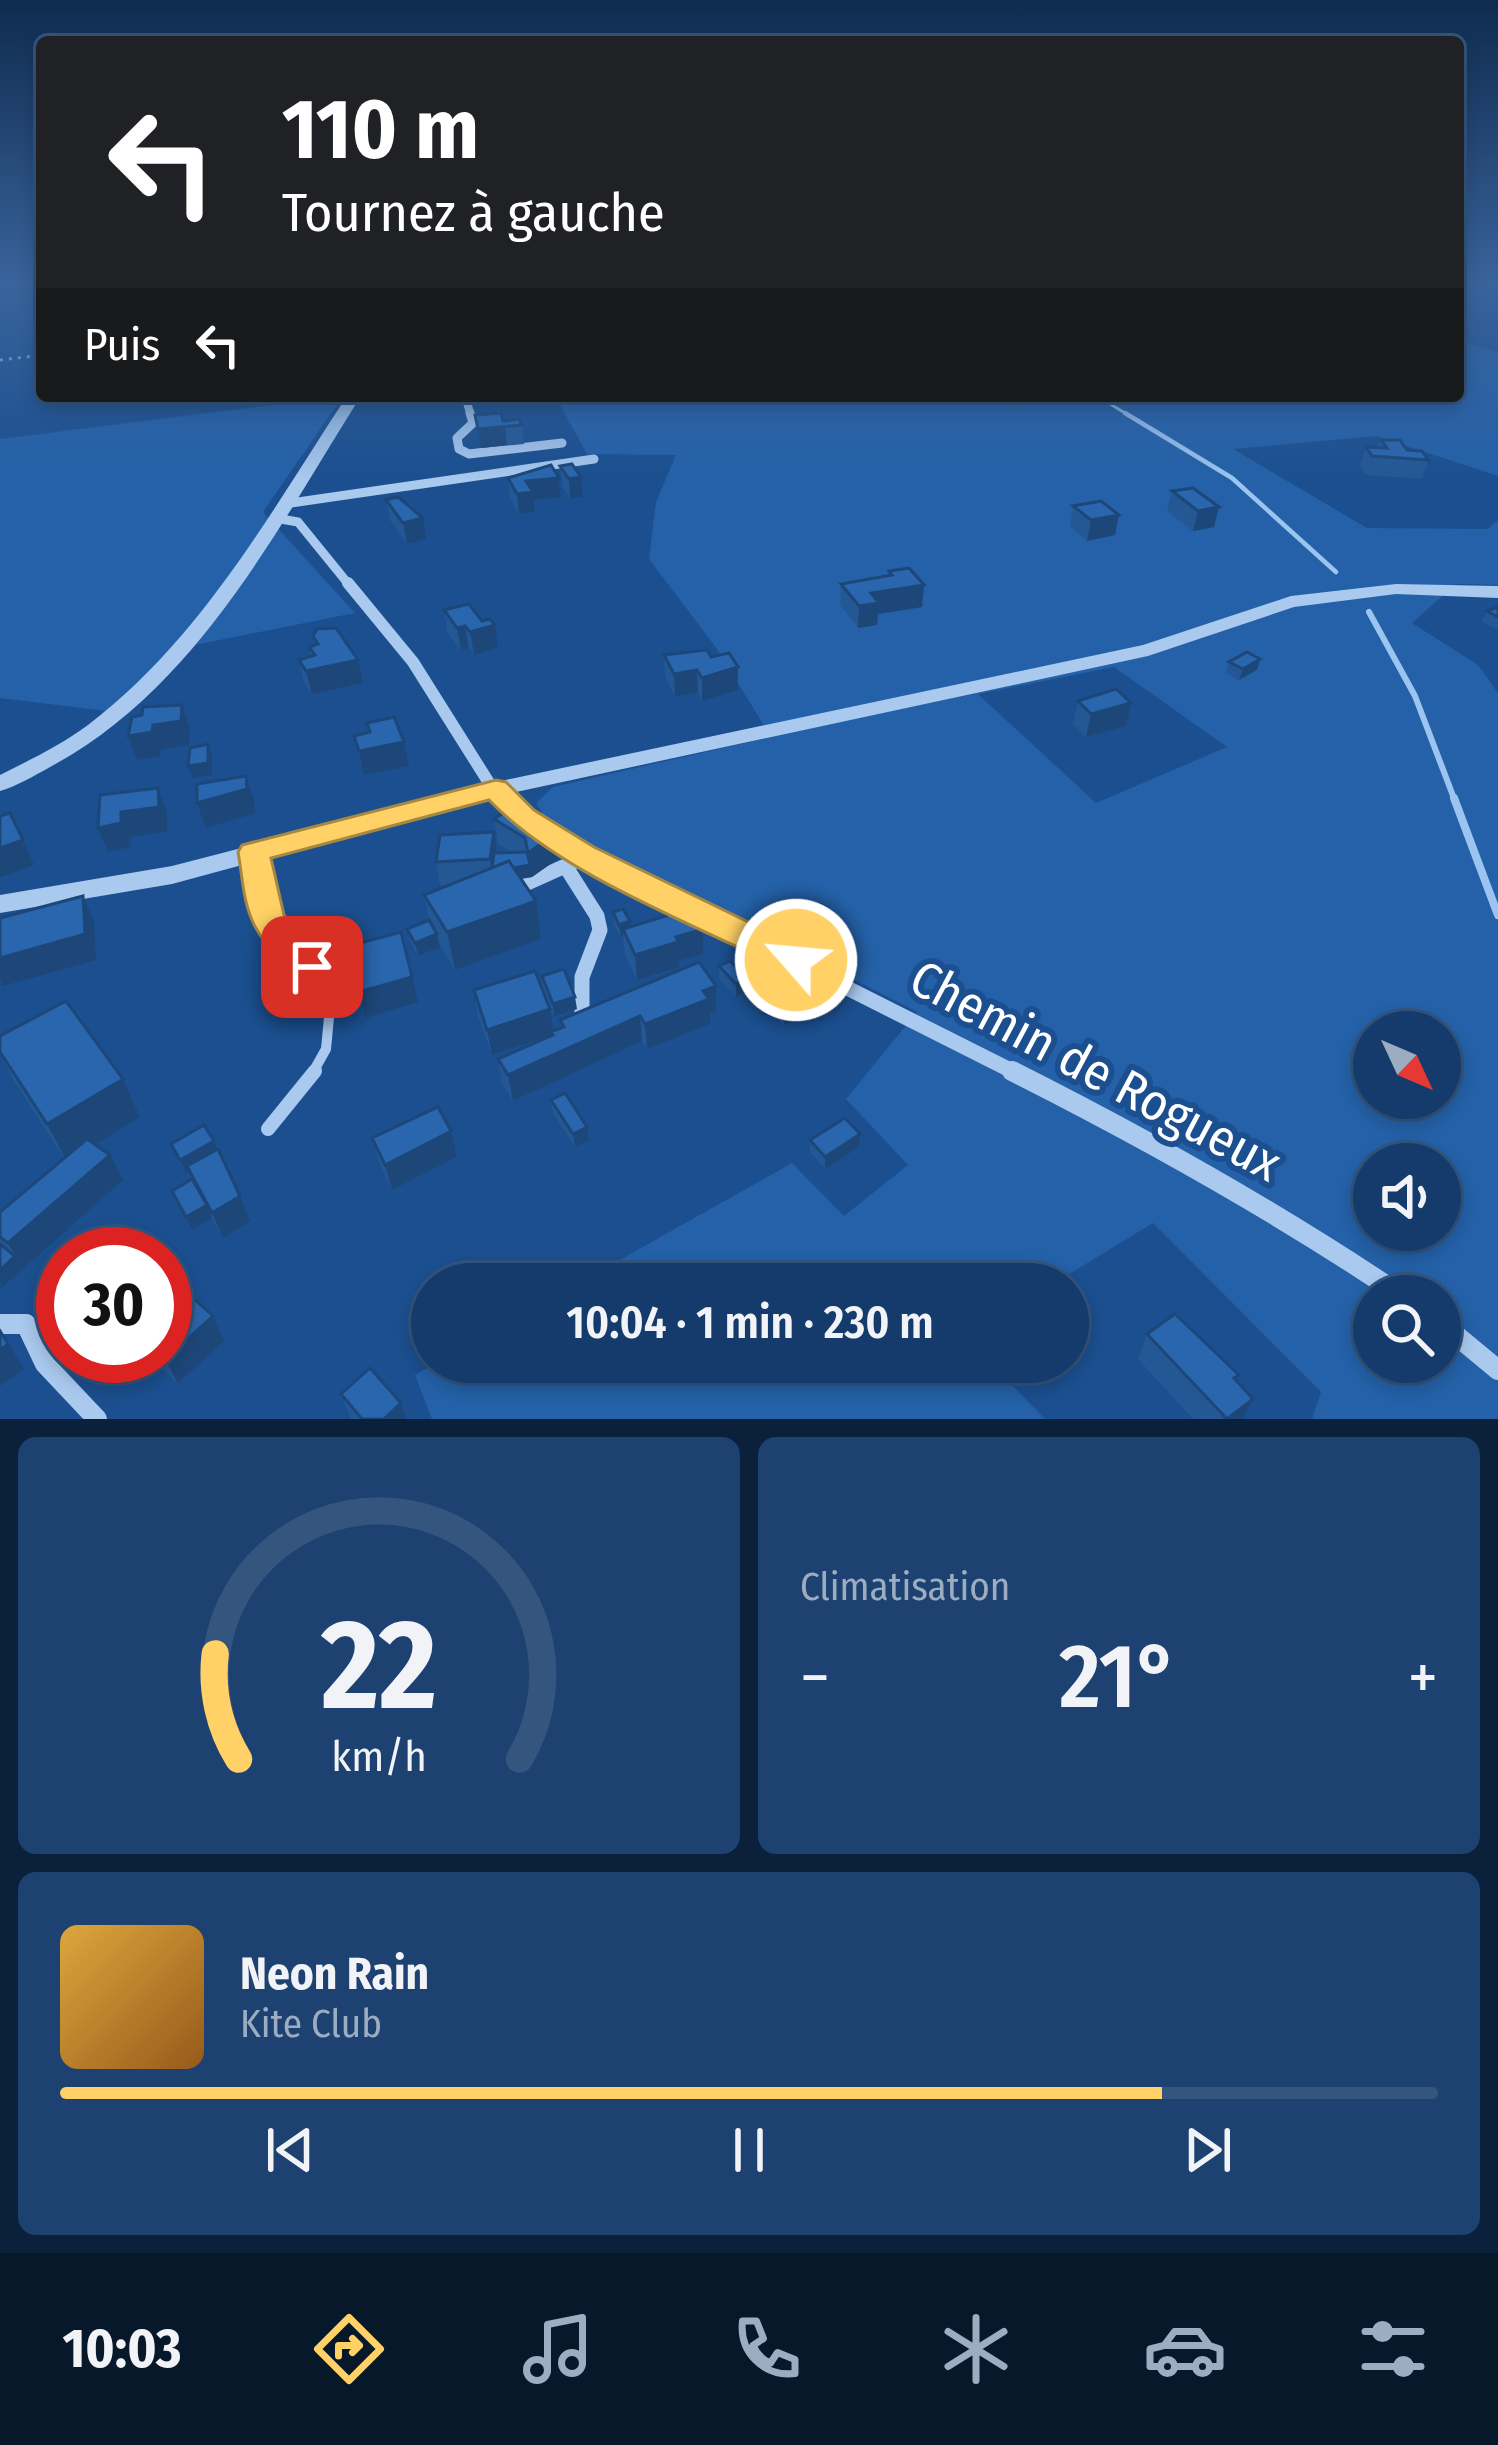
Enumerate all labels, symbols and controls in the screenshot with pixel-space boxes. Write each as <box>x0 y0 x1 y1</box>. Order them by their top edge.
text: 110 m <box>282 79 479 180</box>
icon: left <box>84 84 240 240</box>
text: Tournez à gauche <box>282 181 665 245</box>
icon: left <box>185 312 251 378</box>
text: Puis <box>84 318 161 372</box>
position arrow <box>733 897 859 1023</box>
pin <box>261 916 363 1018</box>
icon: arrive <box>279 934 345 1000</box>
street label: Chemin de Rogueux <box>899 947 1292 1195</box>
north arrow <box>1353 1011 1461 1119</box>
map controls <box>1353 1011 1461 1383</box>
button: sound <box>1353 1143 1461 1251</box>
speed limit sign: 30 <box>36 1227 192 1383</box>
button: search <box>1353 1275 1461 1383</box>
text: 10:04 · 1 min · 230 m <box>566 1296 934 1350</box>
text: Climatisation <box>800 1564 1010 1610</box>
text: 22 <box>320 1591 437 1741</box>
text: 21° <box>1059 1623 1178 1731</box>
text: − <box>800 1638 830 1717</box>
text: + <box>1408 1638 1438 1717</box>
text: km/h <box>331 1730 427 1781</box>
text: Neon Rain <box>240 1947 429 2001</box>
text: Kite Club <box>240 2001 382 2047</box>
icon: previous <box>257 2117 323 2183</box>
icon: pause <box>716 2117 782 2183</box>
icon: next <box>1175 2117 1241 2183</box>
icon: directions <box>307 2307 391 2391</box>
icon: music <box>516 2307 600 2391</box>
icon: phone <box>725 2307 809 2391</box>
icon: climate <box>934 2307 1018 2391</box>
icon: car <box>1143 2307 1227 2391</box>
icon: filters <box>1351 2307 1435 2391</box>
text: 10:03 <box>62 2317 182 2381</box>

